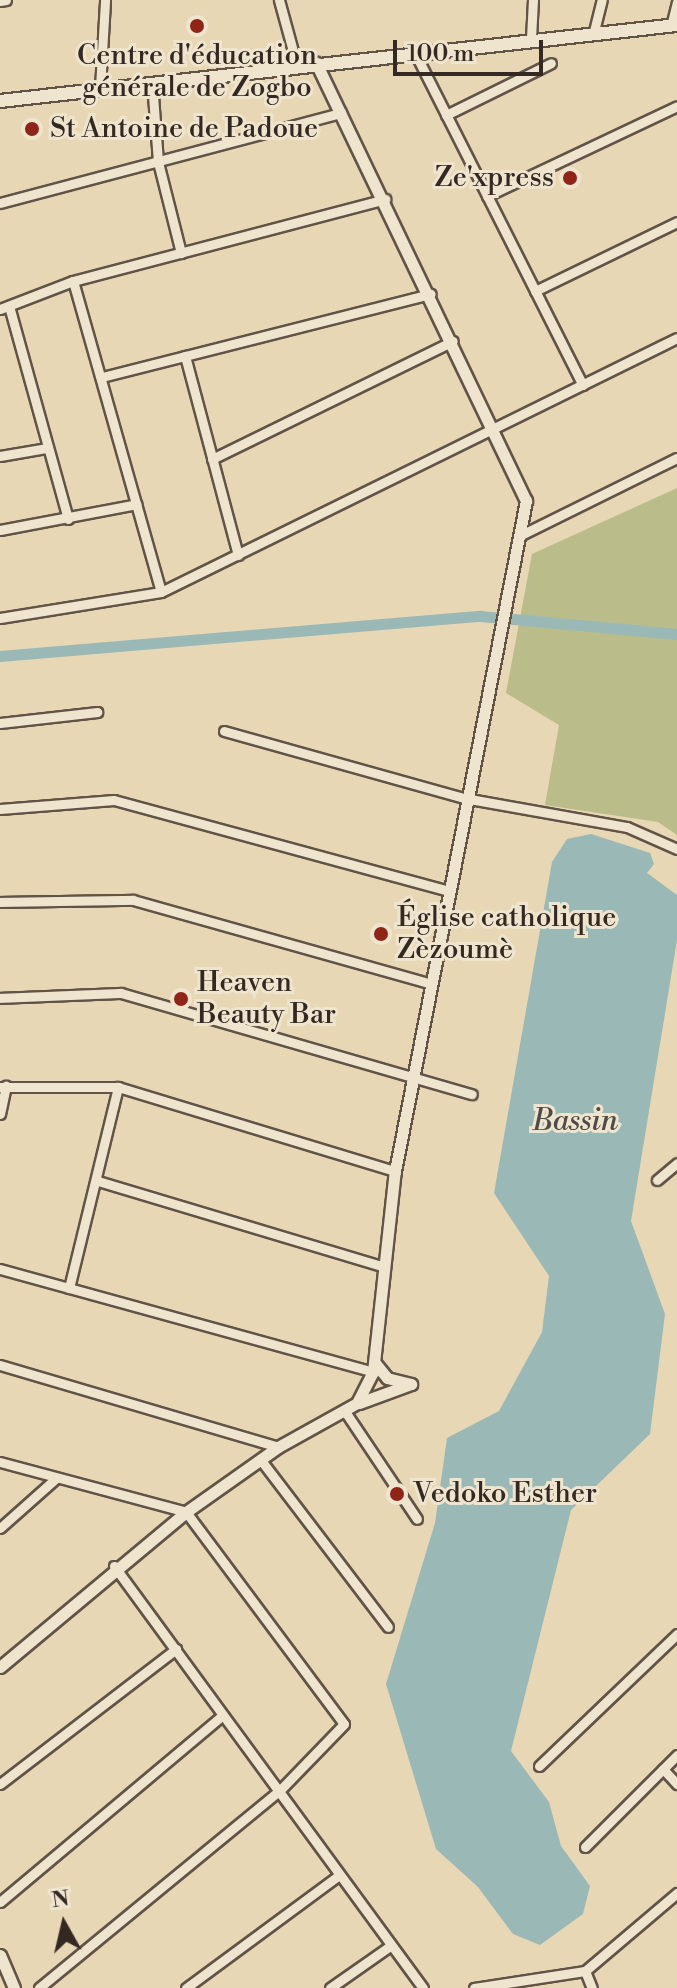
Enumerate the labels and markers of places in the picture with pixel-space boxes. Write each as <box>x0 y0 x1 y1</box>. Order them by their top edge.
marker: Centre d'éducation générale de Zogbo <box>188 17 206 35</box>
place label: Centre d'éducation générale de Zogbo <box>77 39 317 105</box>
place label: St Antoine de Padoue <box>50 112 318 146</box>
marker: St Antoine de Padoue <box>21 118 43 140</box>
place label: Ze'xpress <box>434 161 554 195</box>
marker: Ze'xpress <box>561 169 579 187</box>
place label: Église catholique Zèzoumè <box>397 901 616 967</box>
marker: Église catholique Zèzoumè <box>372 925 390 943</box>
place label: Heaven Beauty Bar <box>197 966 336 1032</box>
marker: Heaven Beauty Bar <box>172 990 190 1008</box>
place label: Vedoko Esther <box>413 1477 597 1511</box>
marker: Vedoko Esther <box>388 1485 406 1503</box>

